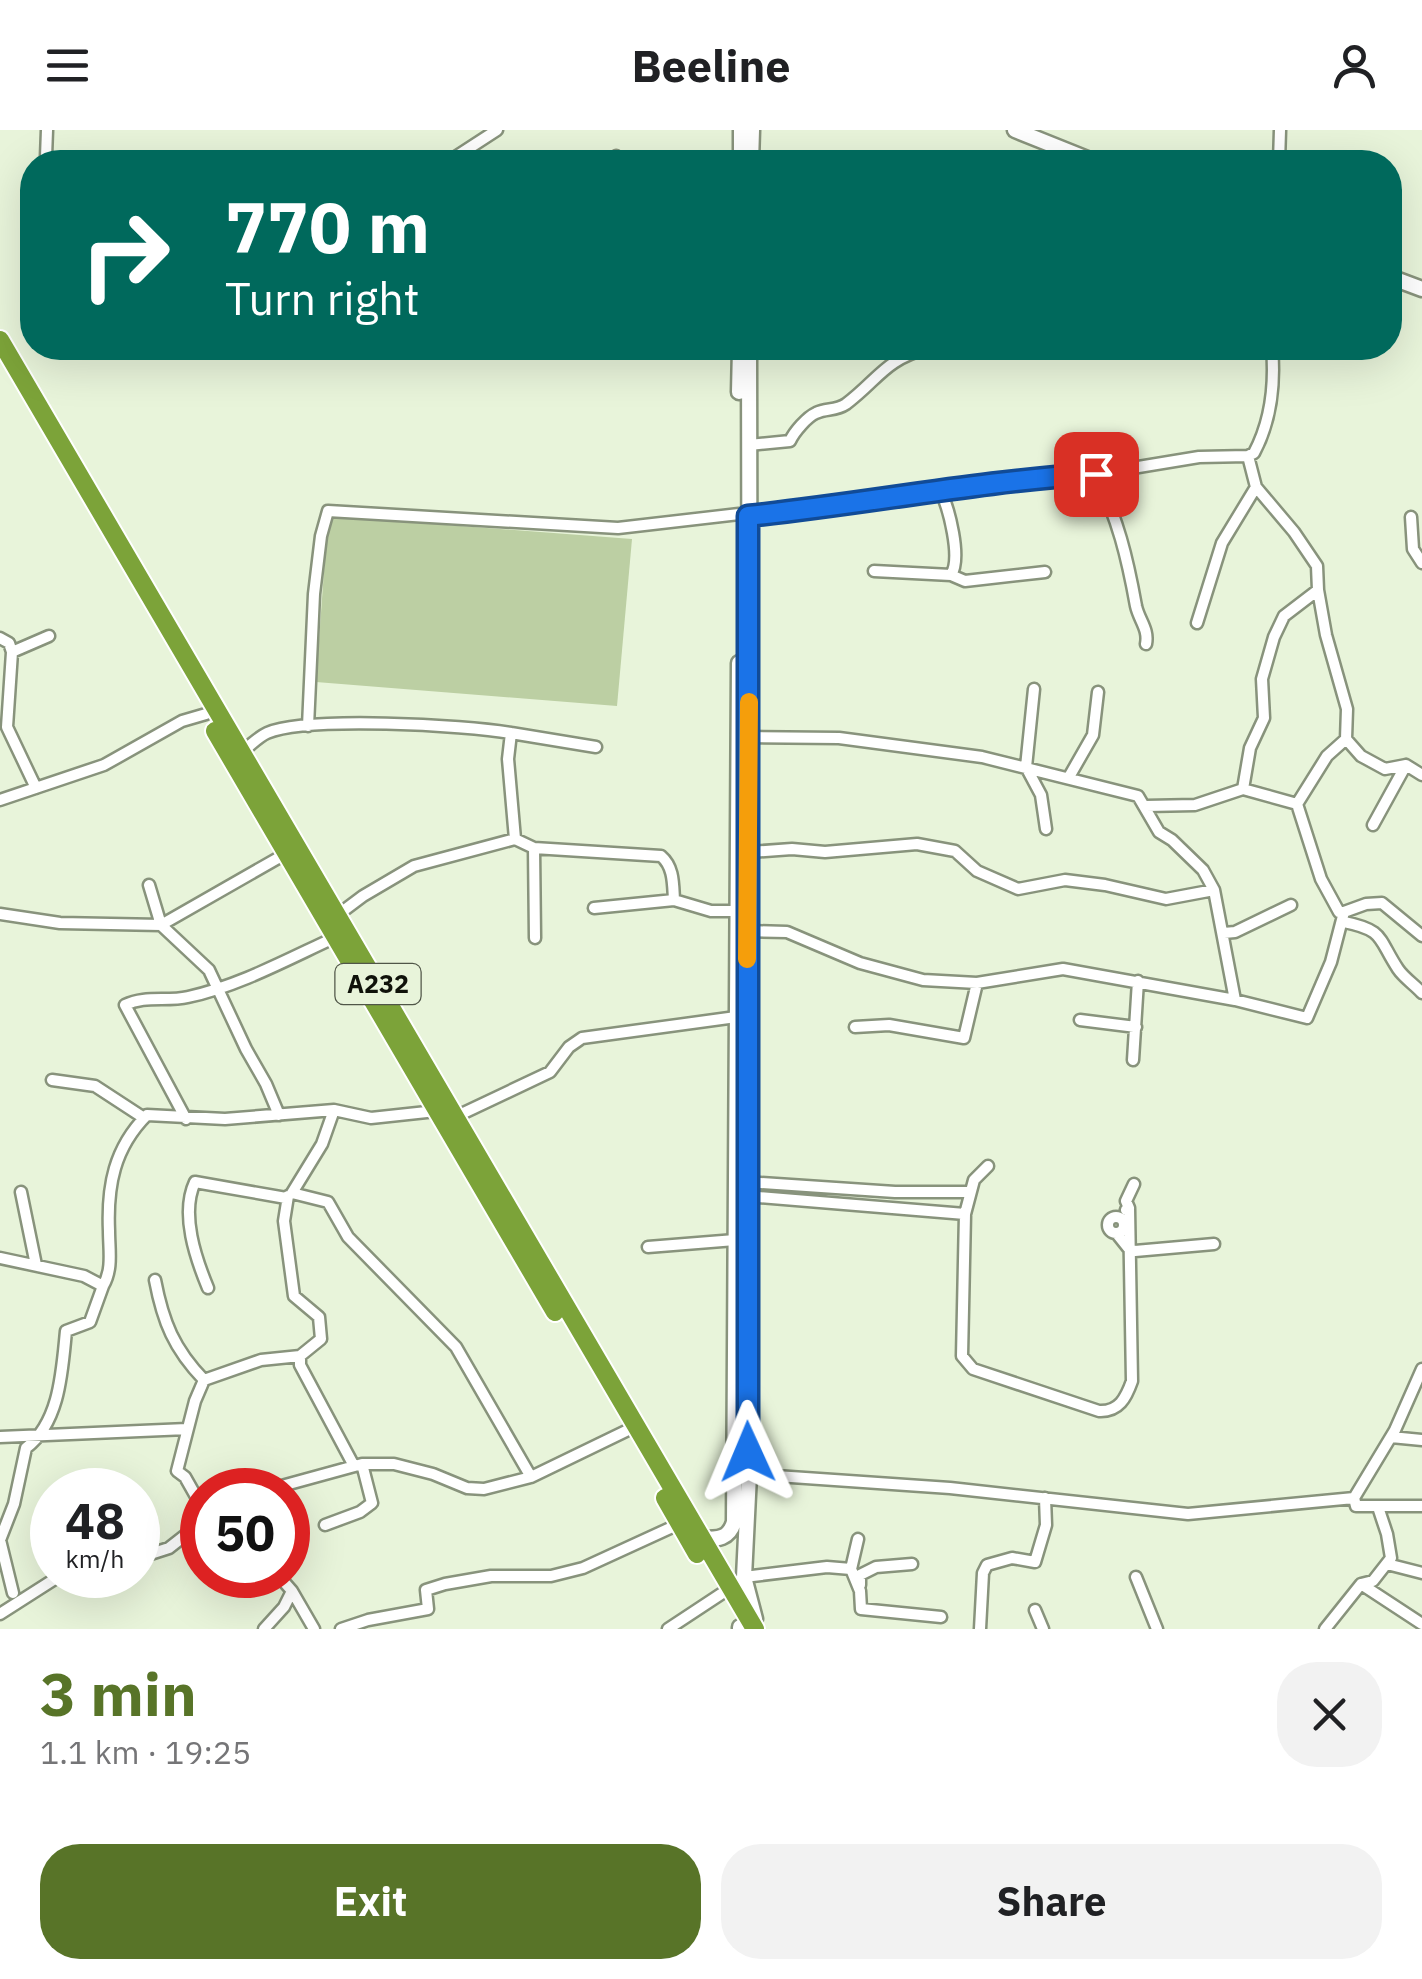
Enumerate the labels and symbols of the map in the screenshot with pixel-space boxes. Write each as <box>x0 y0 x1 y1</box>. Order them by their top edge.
pin <box>1054 432 1139 517</box>
road number: A232 <box>336 964 420 1004</box>
position arrow <box>696 1400 800 1504</box>
speed limit sign: 50 <box>180 1468 310 1598</box>

